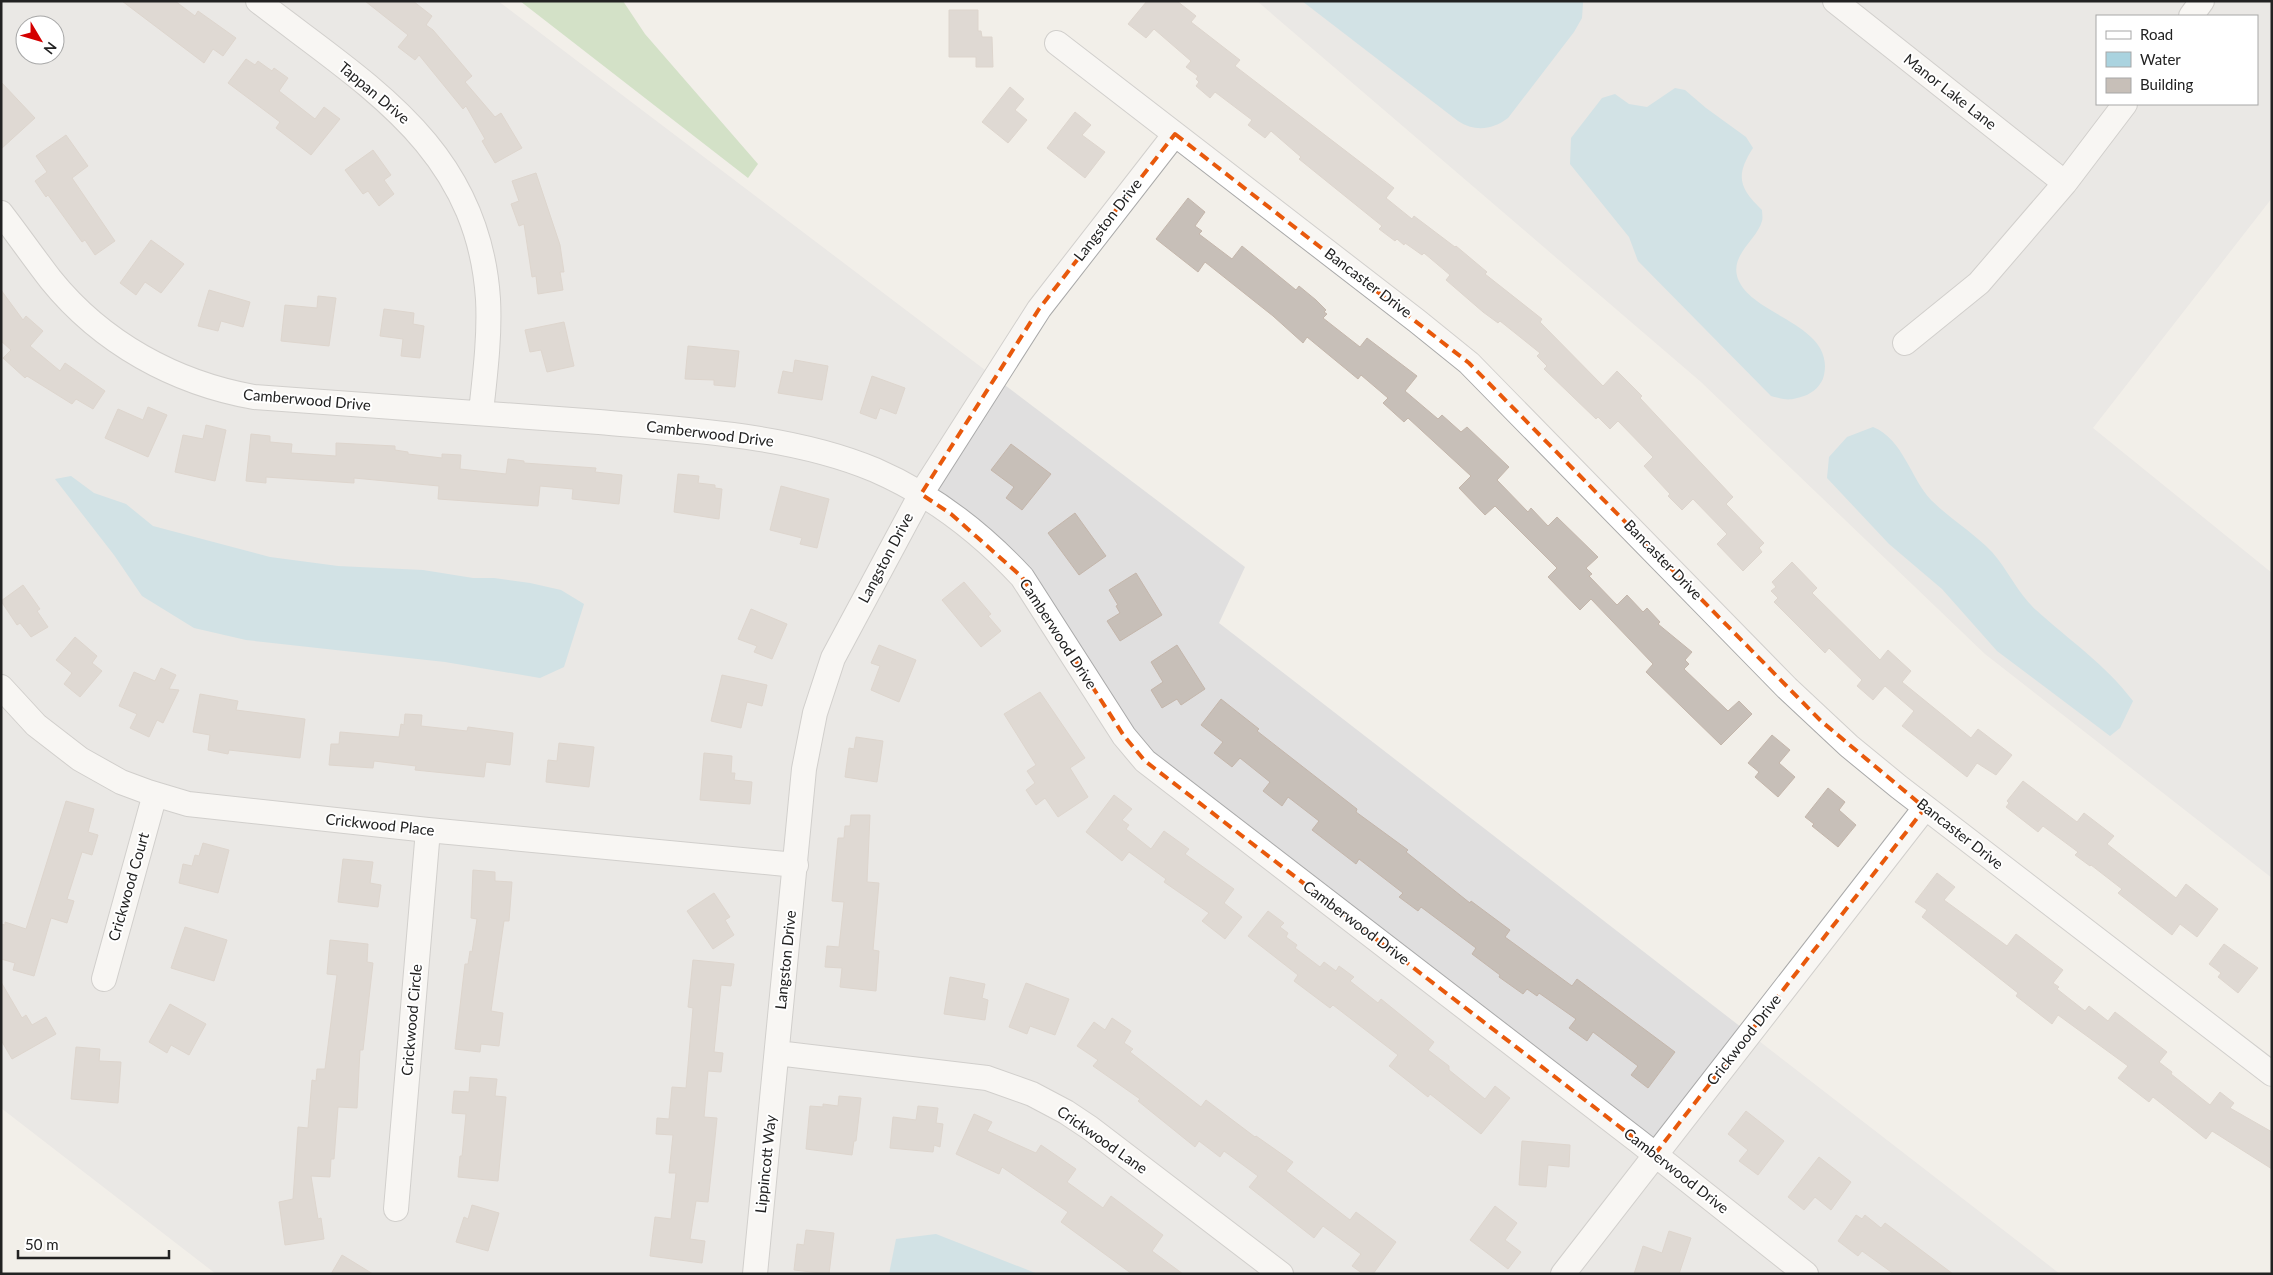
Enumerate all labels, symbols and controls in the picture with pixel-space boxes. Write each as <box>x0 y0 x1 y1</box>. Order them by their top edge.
north arrow <box>15 15 65 65</box>
legend <box>2096 15 2258 105</box>
text: Road <box>2140 25 2173 43</box>
text: N <box>41 39 61 58</box>
street label: Manor Lake Lane <box>1901 49 2001 133</box>
text: Water <box>2140 50 2181 68</box>
street label: Tappan Drive <box>336 57 414 127</box>
text: Building <box>2140 75 2193 93</box>
street label: Langston Drive <box>1069 175 1145 264</box>
street label: Bancaster Drive <box>1321 244 1416 321</box>
street label: Camberwood Drive <box>242 384 372 414</box>
street label: Camberwood Drive <box>645 416 775 450</box>
street label: Langston Drive <box>854 509 916 606</box>
street label: Bancaster Drive <box>1621 515 1707 603</box>
street label: Camberwood Drive <box>1016 575 1101 692</box>
street label: Bancaster Drive <box>1914 794 2007 873</box>
street label: Crickwood Place <box>325 809 436 839</box>
street label: Crickwood Court <box>104 830 152 943</box>
street label: Camberwood Drive <box>1300 876 1413 968</box>
street label: Langston Drive <box>771 909 799 1010</box>
street label: Crickwood Circle <box>397 963 425 1077</box>
street label: Crickwood Drive <box>1702 990 1784 1088</box>
street label: Crickwood Lane <box>1054 1101 1151 1177</box>
street label: Lippincott Way <box>751 1113 779 1214</box>
street label: Camberwood Drive <box>1621 1124 1733 1217</box>
scale bar <box>18 1228 169 1260</box>
text: 50 m <box>25 1235 59 1253</box>

